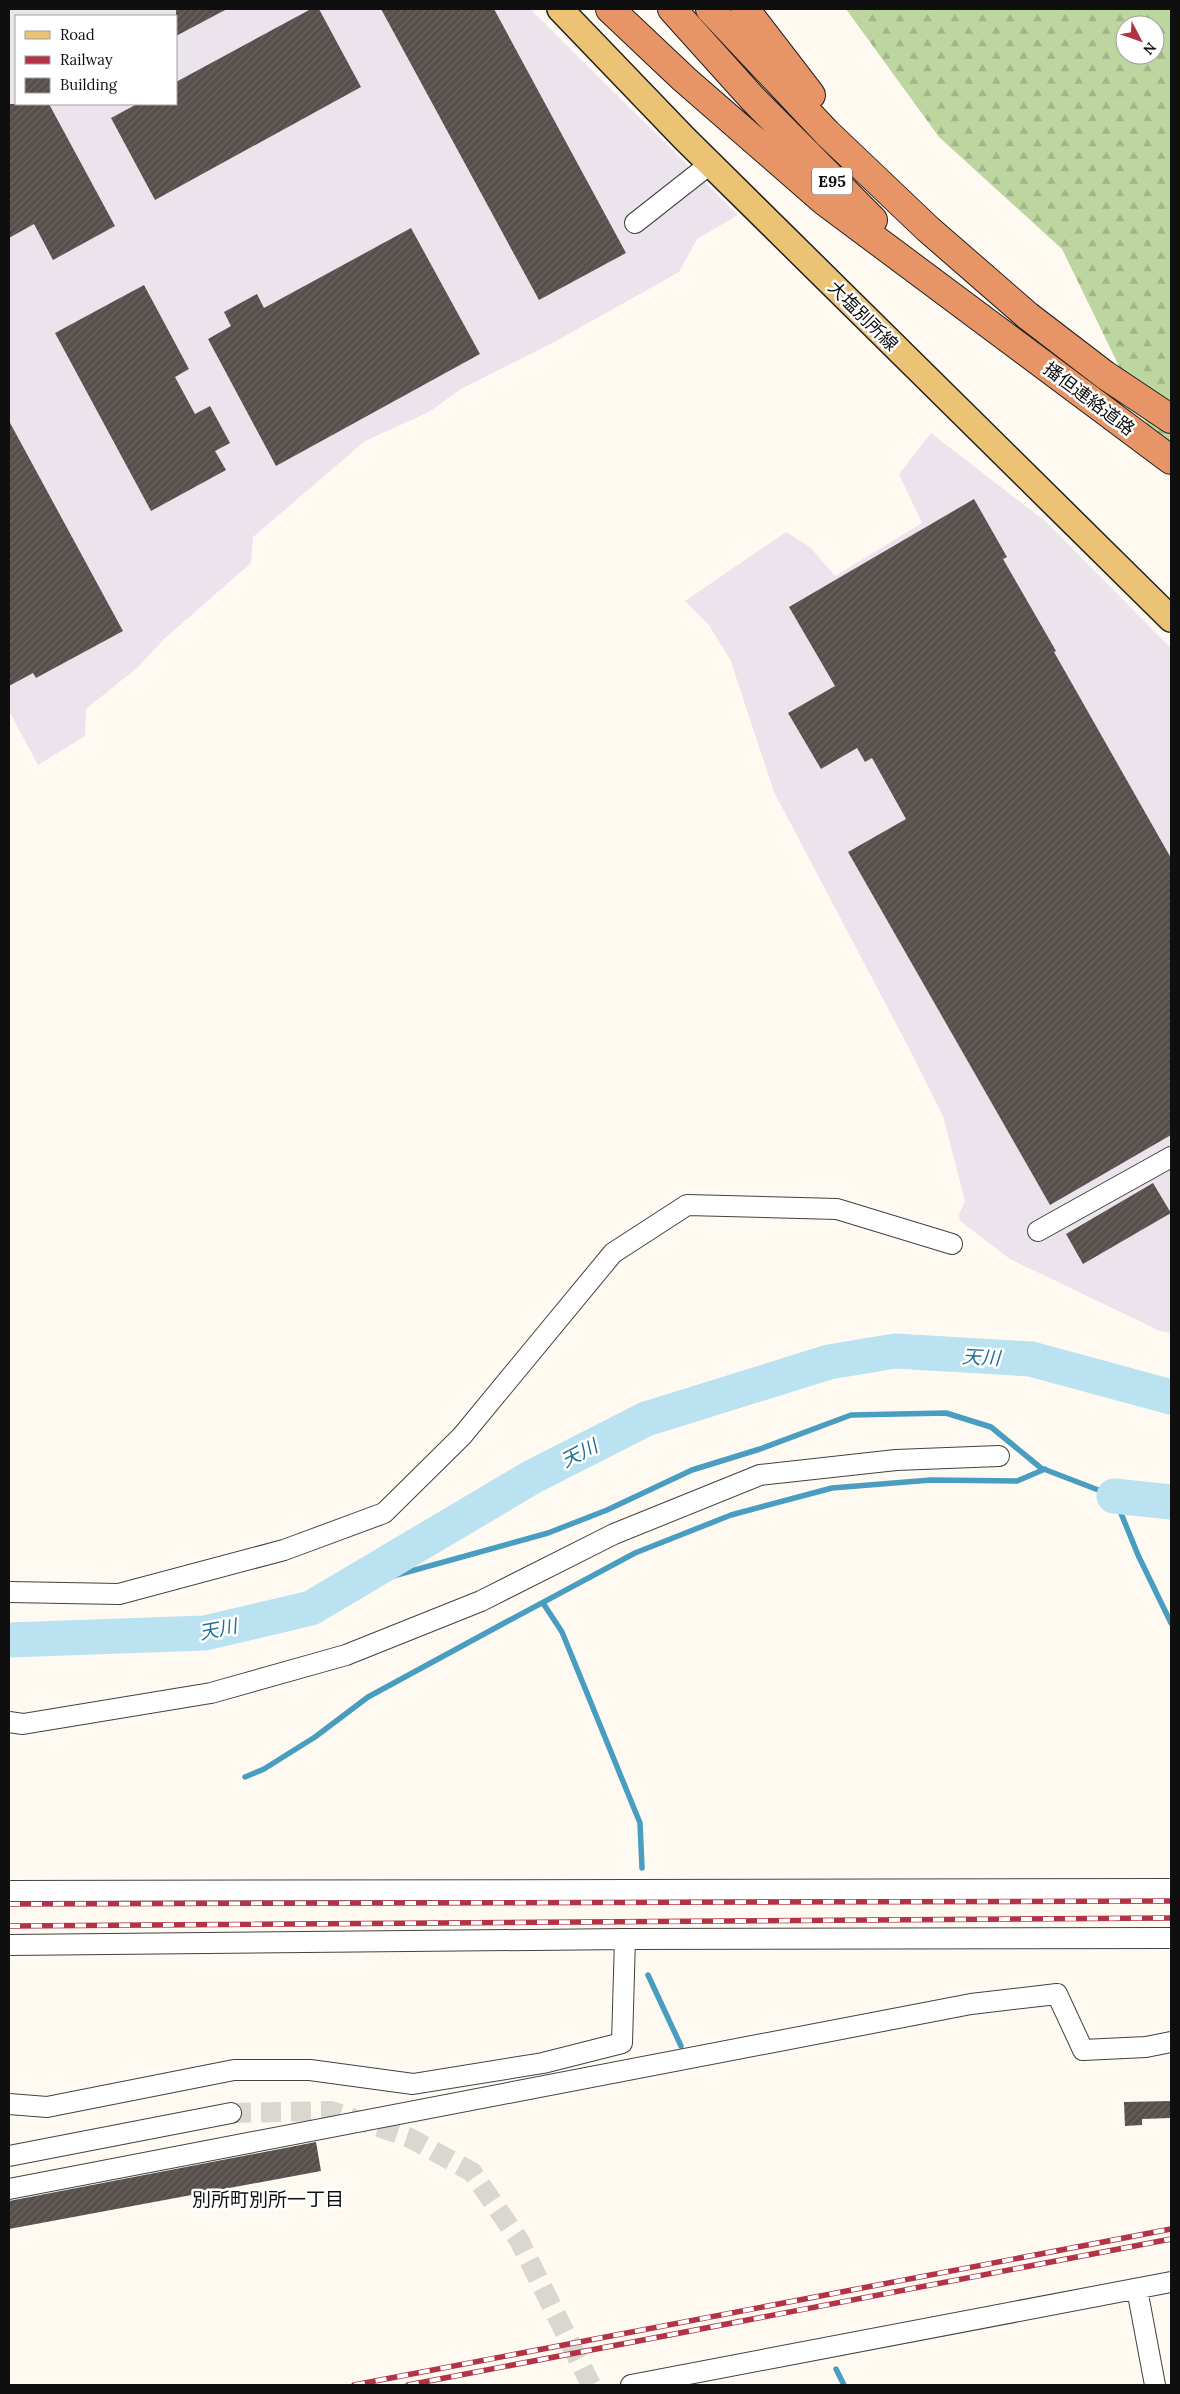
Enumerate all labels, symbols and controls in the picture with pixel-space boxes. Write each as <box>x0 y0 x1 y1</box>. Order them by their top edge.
legend <box>15 15 178 105</box>
north arrow <box>1115 15 1165 65</box>
text: Road <box>60 25 95 44</box>
text: N <box>1139 39 1160 59</box>
text: Railway <box>60 50 113 69</box>
text: Building <box>60 75 118 94</box>
road number: E95 <box>812 168 852 195</box>
street label: 大塩別所線 <box>823 276 903 356</box>
street label: 播但連絡道路 <box>1039 357 1139 440</box>
water label: 天川 <box>961 1344 1003 1370</box>
water label: 天川 <box>557 1433 603 1472</box>
water label: 天川 <box>197 1613 241 1644</box>
district label: 別所町別所一丁目 <box>192 2187 344 2211</box>

